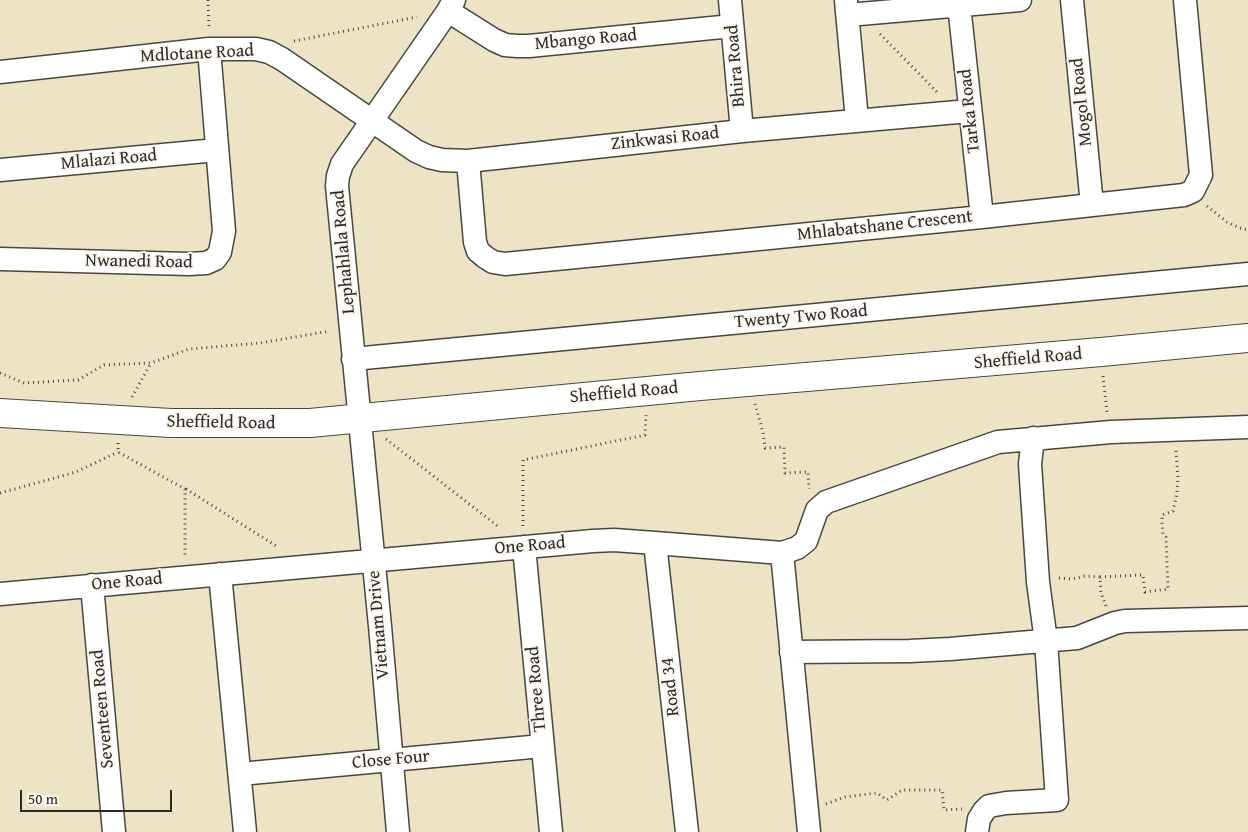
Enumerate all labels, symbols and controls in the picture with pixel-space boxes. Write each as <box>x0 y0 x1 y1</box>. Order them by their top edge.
street label: Bhira Road <box>722 24 750 108</box>
street label: Mbango Road <box>534 25 638 55</box>
street label: Mdlotane Road <box>140 40 254 68</box>
street label: Mogol Road <box>1067 57 1097 147</box>
street label: Tarka Road <box>955 68 985 154</box>
street label: Zinkwasi Road <box>610 123 720 155</box>
street label: Mlalazi Road <box>60 145 158 175</box>
street label: Lephahlala Road <box>328 189 360 315</box>
street label: Mhlabatshane Crescent <box>796 206 974 246</box>
street label: Nwanedi Road <box>85 250 193 274</box>
street label: Twenty Two Road <box>733 300 869 334</box>
street label: Sheffield Road <box>973 344 1083 374</box>
street label: Sheffield Road <box>569 378 679 408</box>
street label: Sheffield Road <box>166 411 276 435</box>
street label: One Road <box>494 532 566 560</box>
street label: One Road <box>91 568 163 596</box>
street label: Vietnam Drive <box>363 570 395 680</box>
street label: Three Road <box>522 645 552 733</box>
street label: Seventeen Road <box>87 649 119 769</box>
street label: Road 34 <box>657 657 685 717</box>
street label: Close Four <box>351 746 431 774</box>
scale bar <box>22 780 175 812</box>
text: 50 m <box>28 788 58 809</box>

